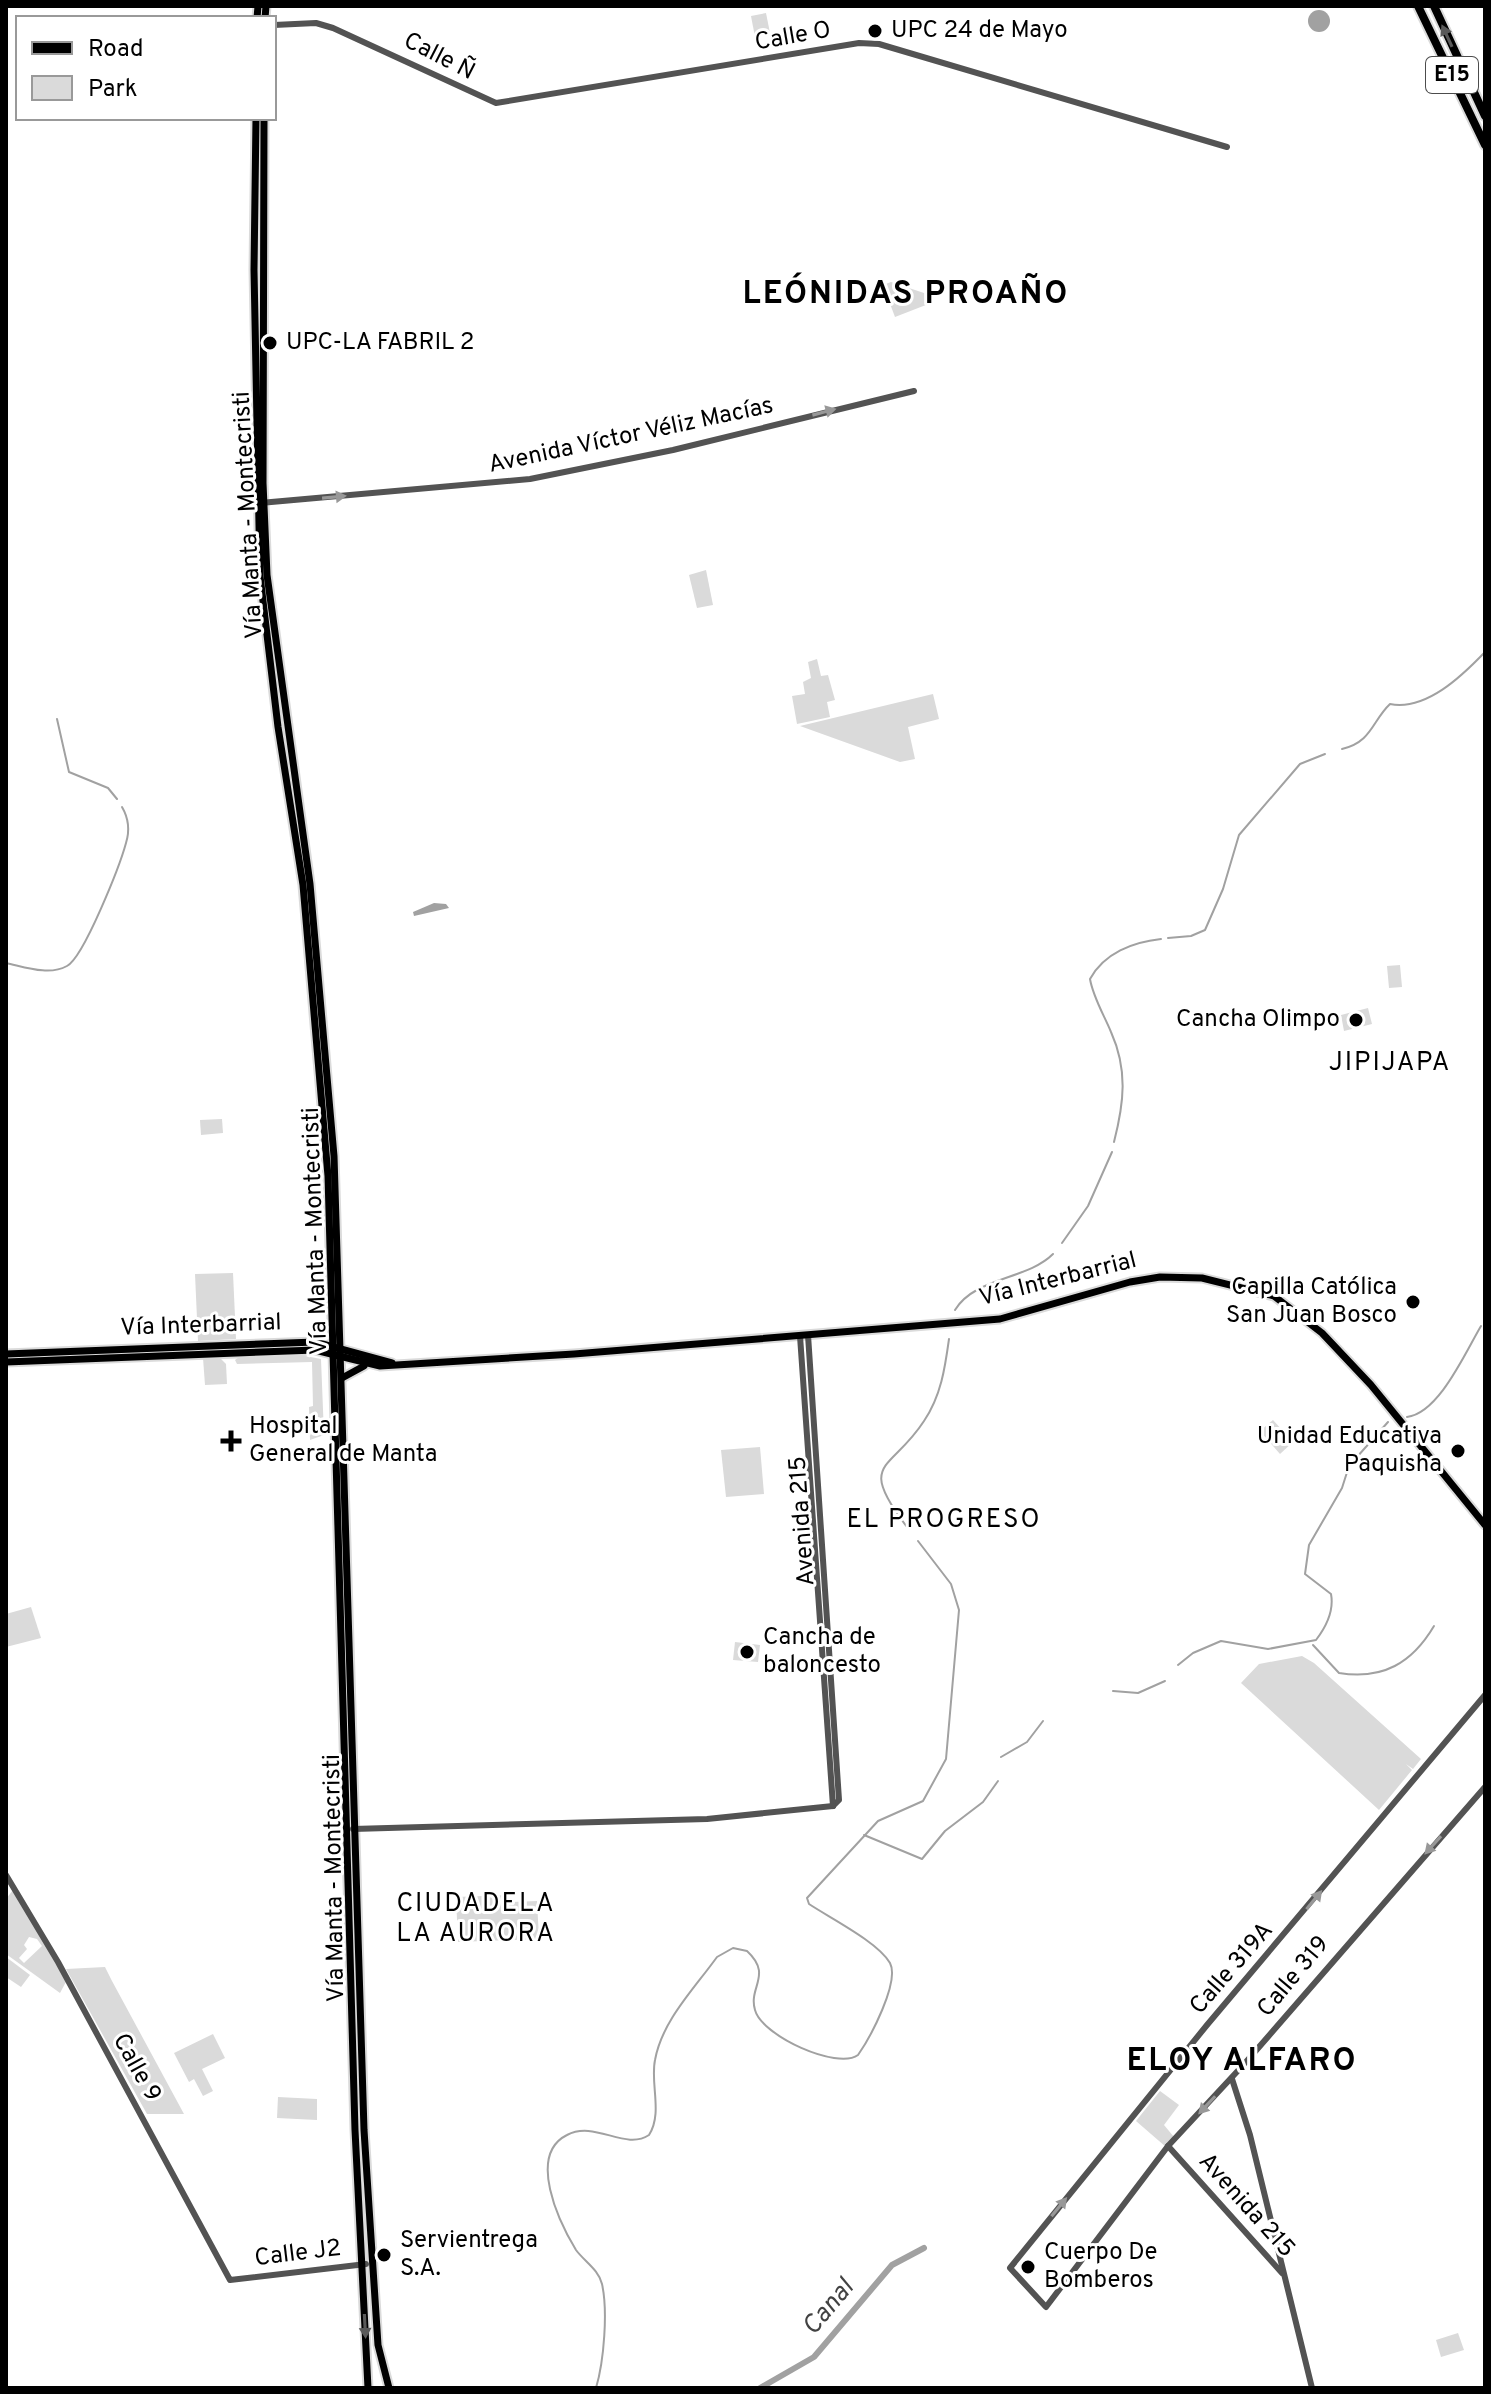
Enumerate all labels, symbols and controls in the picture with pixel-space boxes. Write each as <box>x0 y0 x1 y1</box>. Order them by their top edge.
legend <box>16 16 276 120</box>
street label: Calle O <box>753 16 833 58</box>
place label: UPC 24 de Mayo <box>891 16 1068 46</box>
marker: UPC 24 de Mayo <box>866 22 884 40</box>
one-way arrow <box>1441 24 1454 47</box>
street label: Calle Ñ <box>398 25 481 88</box>
text: Road <box>88 35 144 65</box>
road number: E15 <box>1426 57 1478 93</box>
text: Park <box>88 75 138 105</box>
district label: LEÓNIDAS PROAÑO <box>743 272 1069 315</box>
place label: UPC-LA FABRIL 2 <box>286 328 474 358</box>
marker: UPC-LA FABRIL 2 <box>261 334 279 352</box>
street label: Vía Manta - Montecristi <box>228 390 270 640</box>
street label: Avenida Víctor Véliz Macías <box>486 391 776 481</box>
one-way arrow <box>812 406 837 418</box>
one-way arrow <box>322 490 347 503</box>
place label: Cancha Olimpo <box>1176 1005 1340 1035</box>
marker: Cancha Olimpo <box>1347 1011 1365 1029</box>
district label: JIPIJAPA <box>1329 1047 1451 1080</box>
street label: Vía Manta - Montecristi <box>297 1107 335 1355</box>
street label: Vía Interbarrial <box>976 1246 1140 1314</box>
place label: Capilla Católica San Juan Bosco <box>1226 1273 1397 1331</box>
marker: Capilla Católica San Juan Bosco <box>1404 1293 1422 1311</box>
street label: Vía Interbarrial <box>120 1308 282 1344</box>
place label: Hospital General de Manta <box>249 1412 437 1470</box>
place label: Unidad Educativa Paquisha <box>1257 1422 1442 1480</box>
marker: Hospital General de Manta <box>220 1430 242 1452</box>
marker: Unidad Educativa Paquisha <box>1449 1442 1467 1460</box>
street label: Avenida 215 <box>783 1455 823 1587</box>
district label: EL PROGRESO <box>846 1504 1042 1537</box>
place label: Cancha de baloncesto <box>763 1623 881 1681</box>
marker: Cancha de baloncesto <box>738 1643 756 1661</box>
street label: Vía Manta - Montecristi <box>318 1754 352 2002</box>
one-way arrow <box>1425 1835 1442 1855</box>
district label: CIUDADELA LA AURORA <box>396 1888 556 1951</box>
one-way arrow <box>1305 1890 1322 1910</box>
street label: Calle 319A <box>1184 1917 1280 2021</box>
street label: Calle 319 <box>1251 1930 1337 2024</box>
street label: Calle 9 <box>105 2029 167 2107</box>
district label: ELOY ALFARO <box>1126 2042 1358 2082</box>
one-way arrow <box>1199 2095 1217 2114</box>
street label: Avenida 215 <box>1191 2148 1301 2264</box>
one-way arrow <box>1050 2197 1067 2217</box>
place label: Servientrega S.A. <box>400 2226 538 2284</box>
street label: Calle J2 <box>253 2234 343 2274</box>
place label: Cuerpo De Bomberos <box>1044 2238 1157 2296</box>
marker: Servientrega S.A. <box>375 2246 393 2264</box>
marker: Cuerpo De Bomberos <box>1019 2258 1037 2276</box>
water label: Canal <box>796 2272 863 2343</box>
one-way arrow <box>359 2314 372 2339</box>

